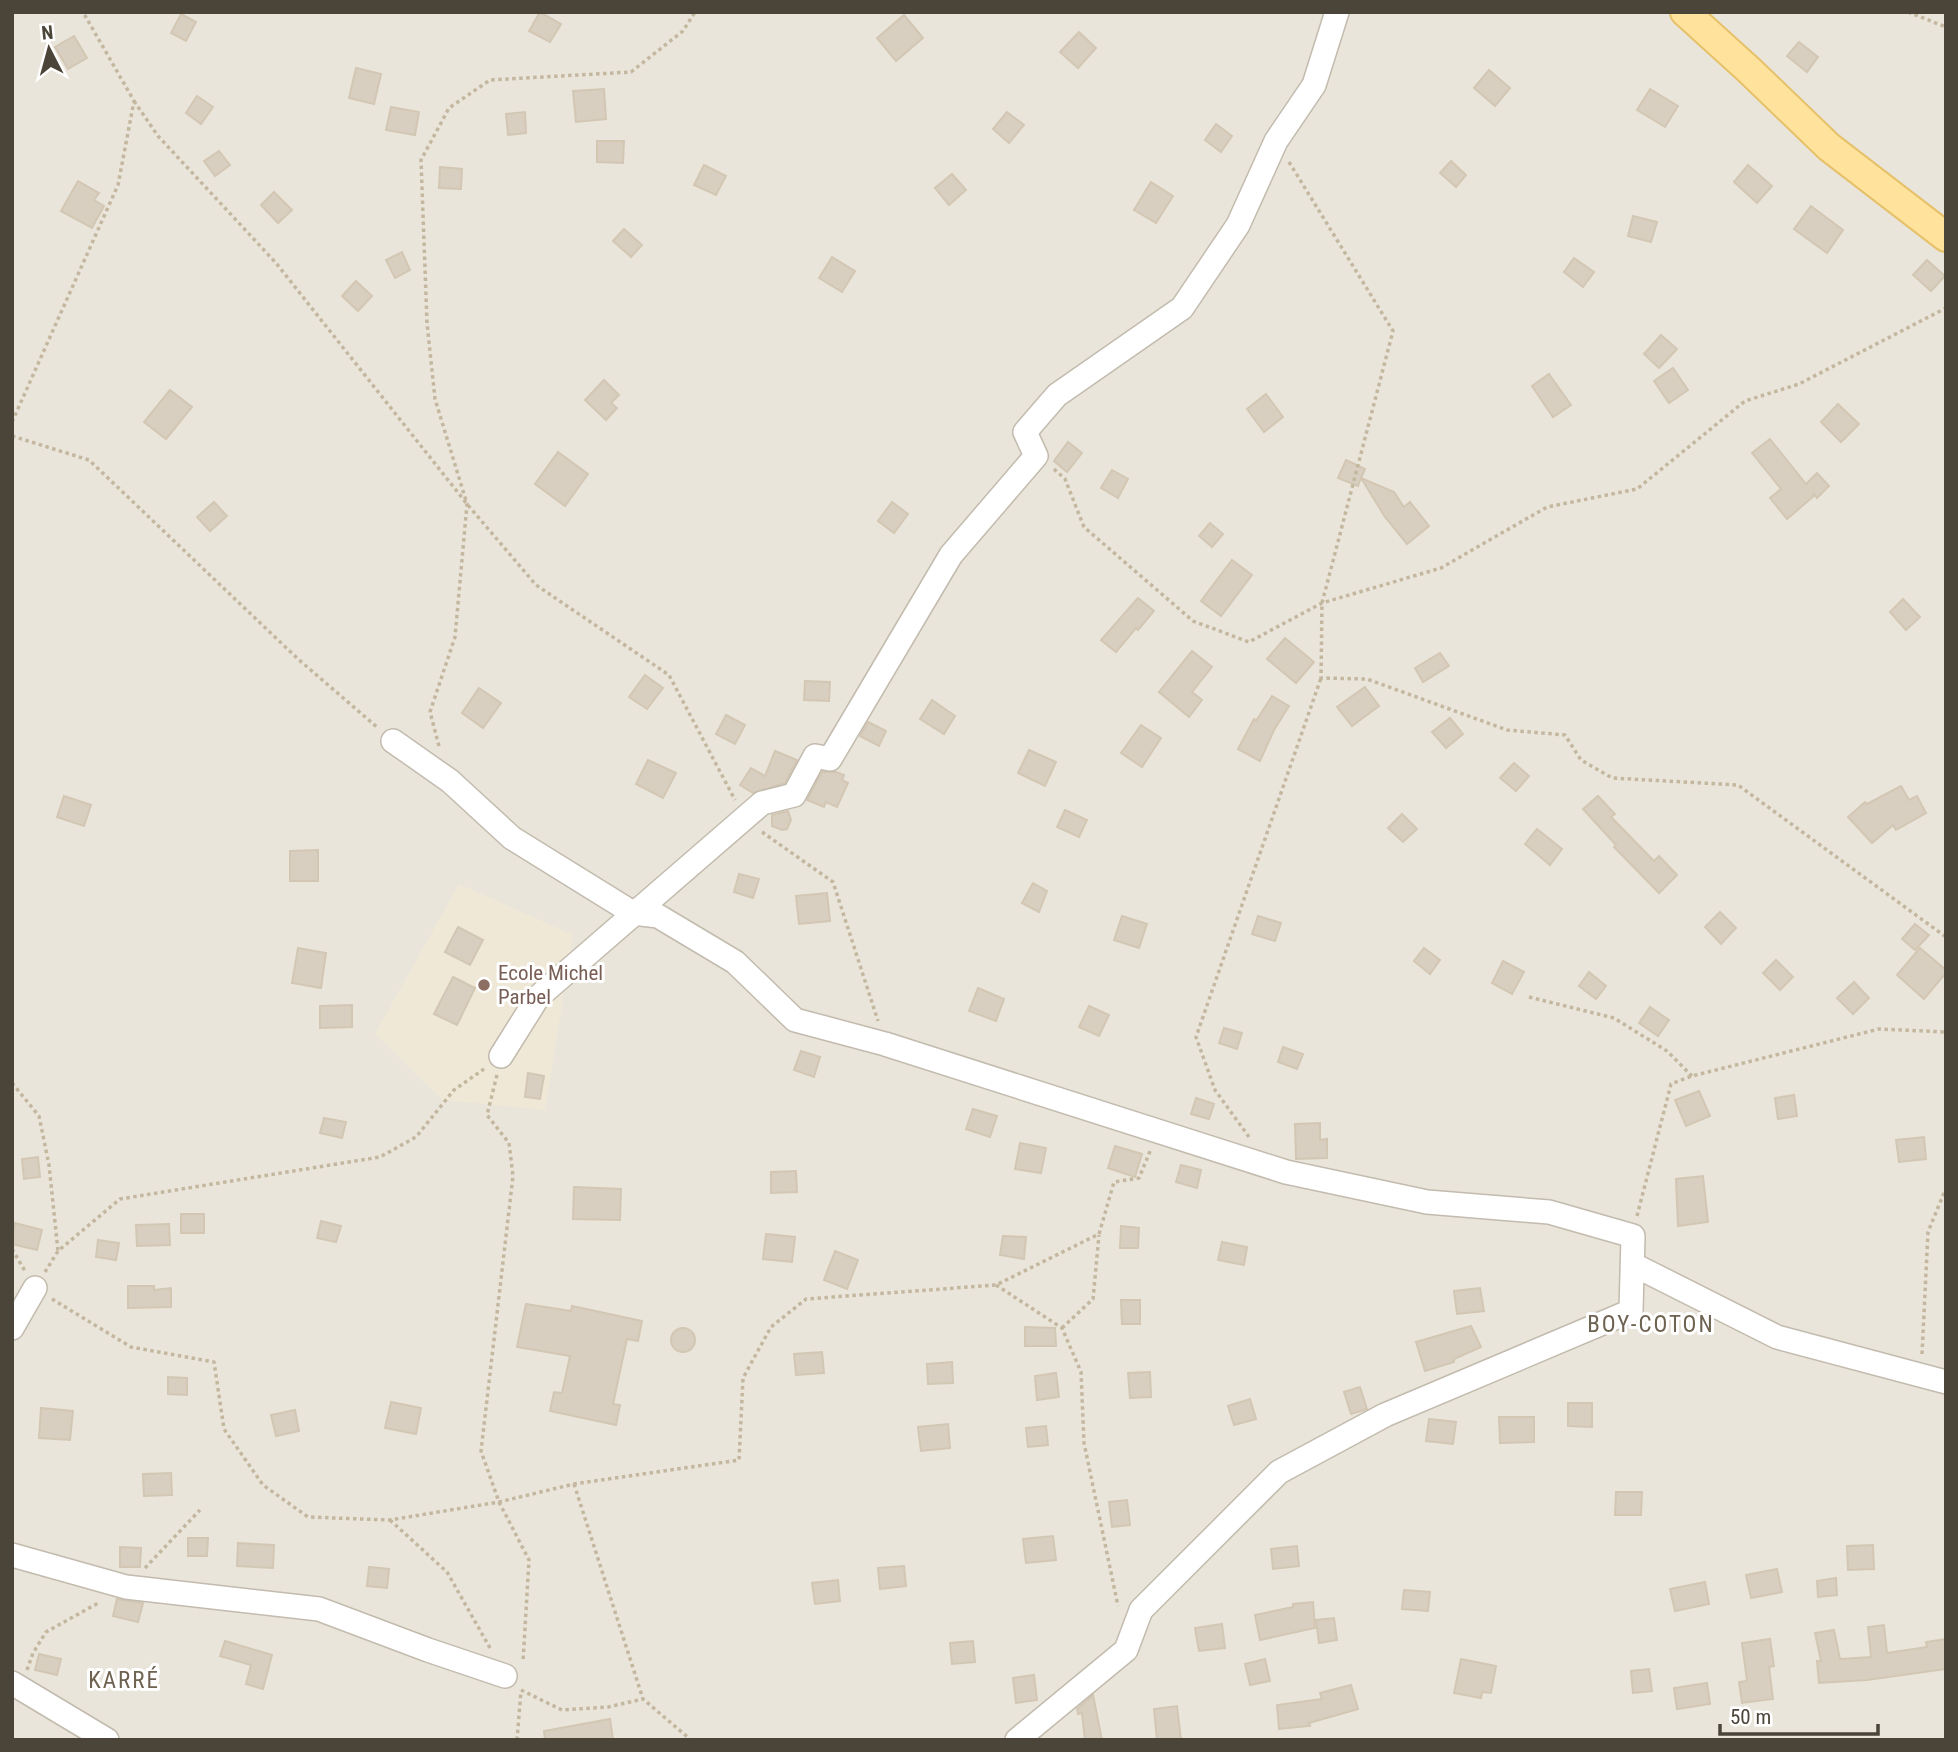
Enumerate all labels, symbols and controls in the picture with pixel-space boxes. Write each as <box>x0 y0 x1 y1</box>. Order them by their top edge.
north arrow <box>14 14 84 84</box>
text: N <box>40 21 54 45</box>
place label: Ecole Michel Parbel <box>498 961 603 1009</box>
marker: Ecole Michel Parbel <box>476 977 492 993</box>
district label: BOY-COTON <box>1587 1311 1715 1338</box>
district label: KARRÉ <box>88 1666 160 1694</box>
scale bar <box>1720 1692 1878 1736</box>
text: 50 m <box>1730 1705 1771 1729</box>

